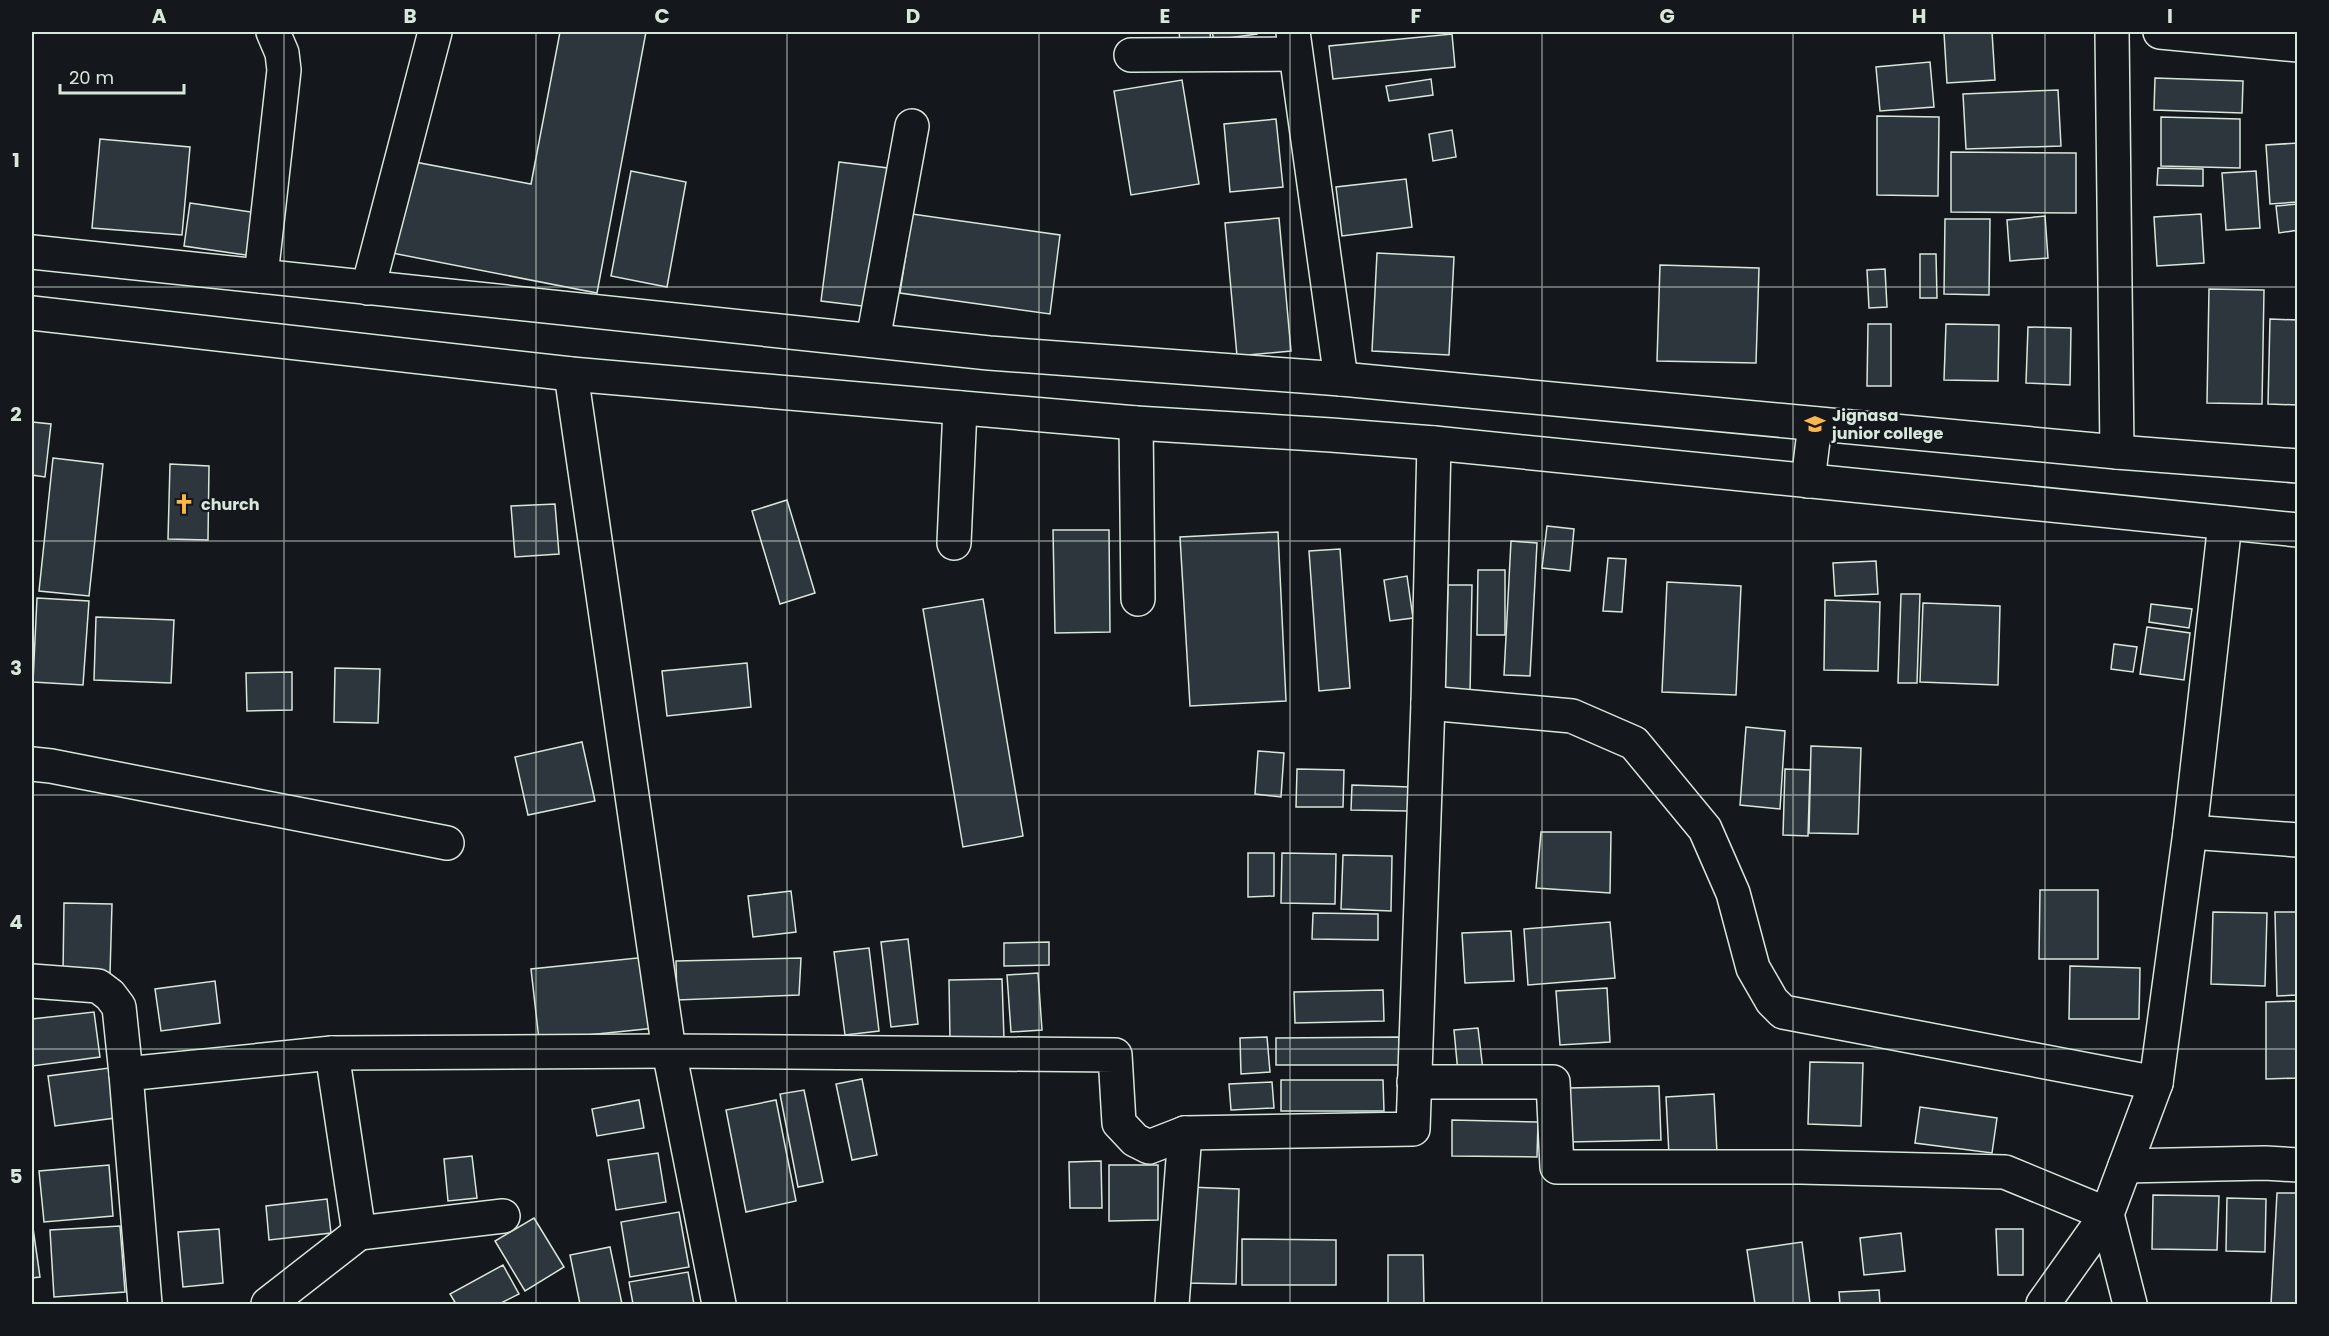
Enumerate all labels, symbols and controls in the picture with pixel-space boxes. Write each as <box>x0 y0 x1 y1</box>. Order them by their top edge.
text: A <box>152 2 167 30</box>
text: B <box>403 2 417 30</box>
text: C <box>654 2 670 30</box>
text: D <box>906 2 920 30</box>
text: E <box>1160 2 1170 30</box>
text: F <box>1411 2 1422 30</box>
text: G <box>1659 2 1675 30</box>
text: H <box>1912 2 1926 30</box>
text: I <box>2167 2 2173 30</box>
scale bar <box>60 57 184 95</box>
text: 20 m <box>69 65 114 90</box>
text: 1 <box>12 146 20 174</box>
text: 2 <box>10 400 22 428</box>
place label: Jignasa junior college <box>1831 404 1943 445</box>
school or university icon: Jignasa junior college <box>1803 412 1827 436</box>
church icon: church <box>172 492 196 516</box>
place label: church <box>201 493 260 516</box>
text: 3 <box>10 654 22 682</box>
text: 4 <box>9 908 23 936</box>
text: 5 <box>10 1162 23 1190</box>

